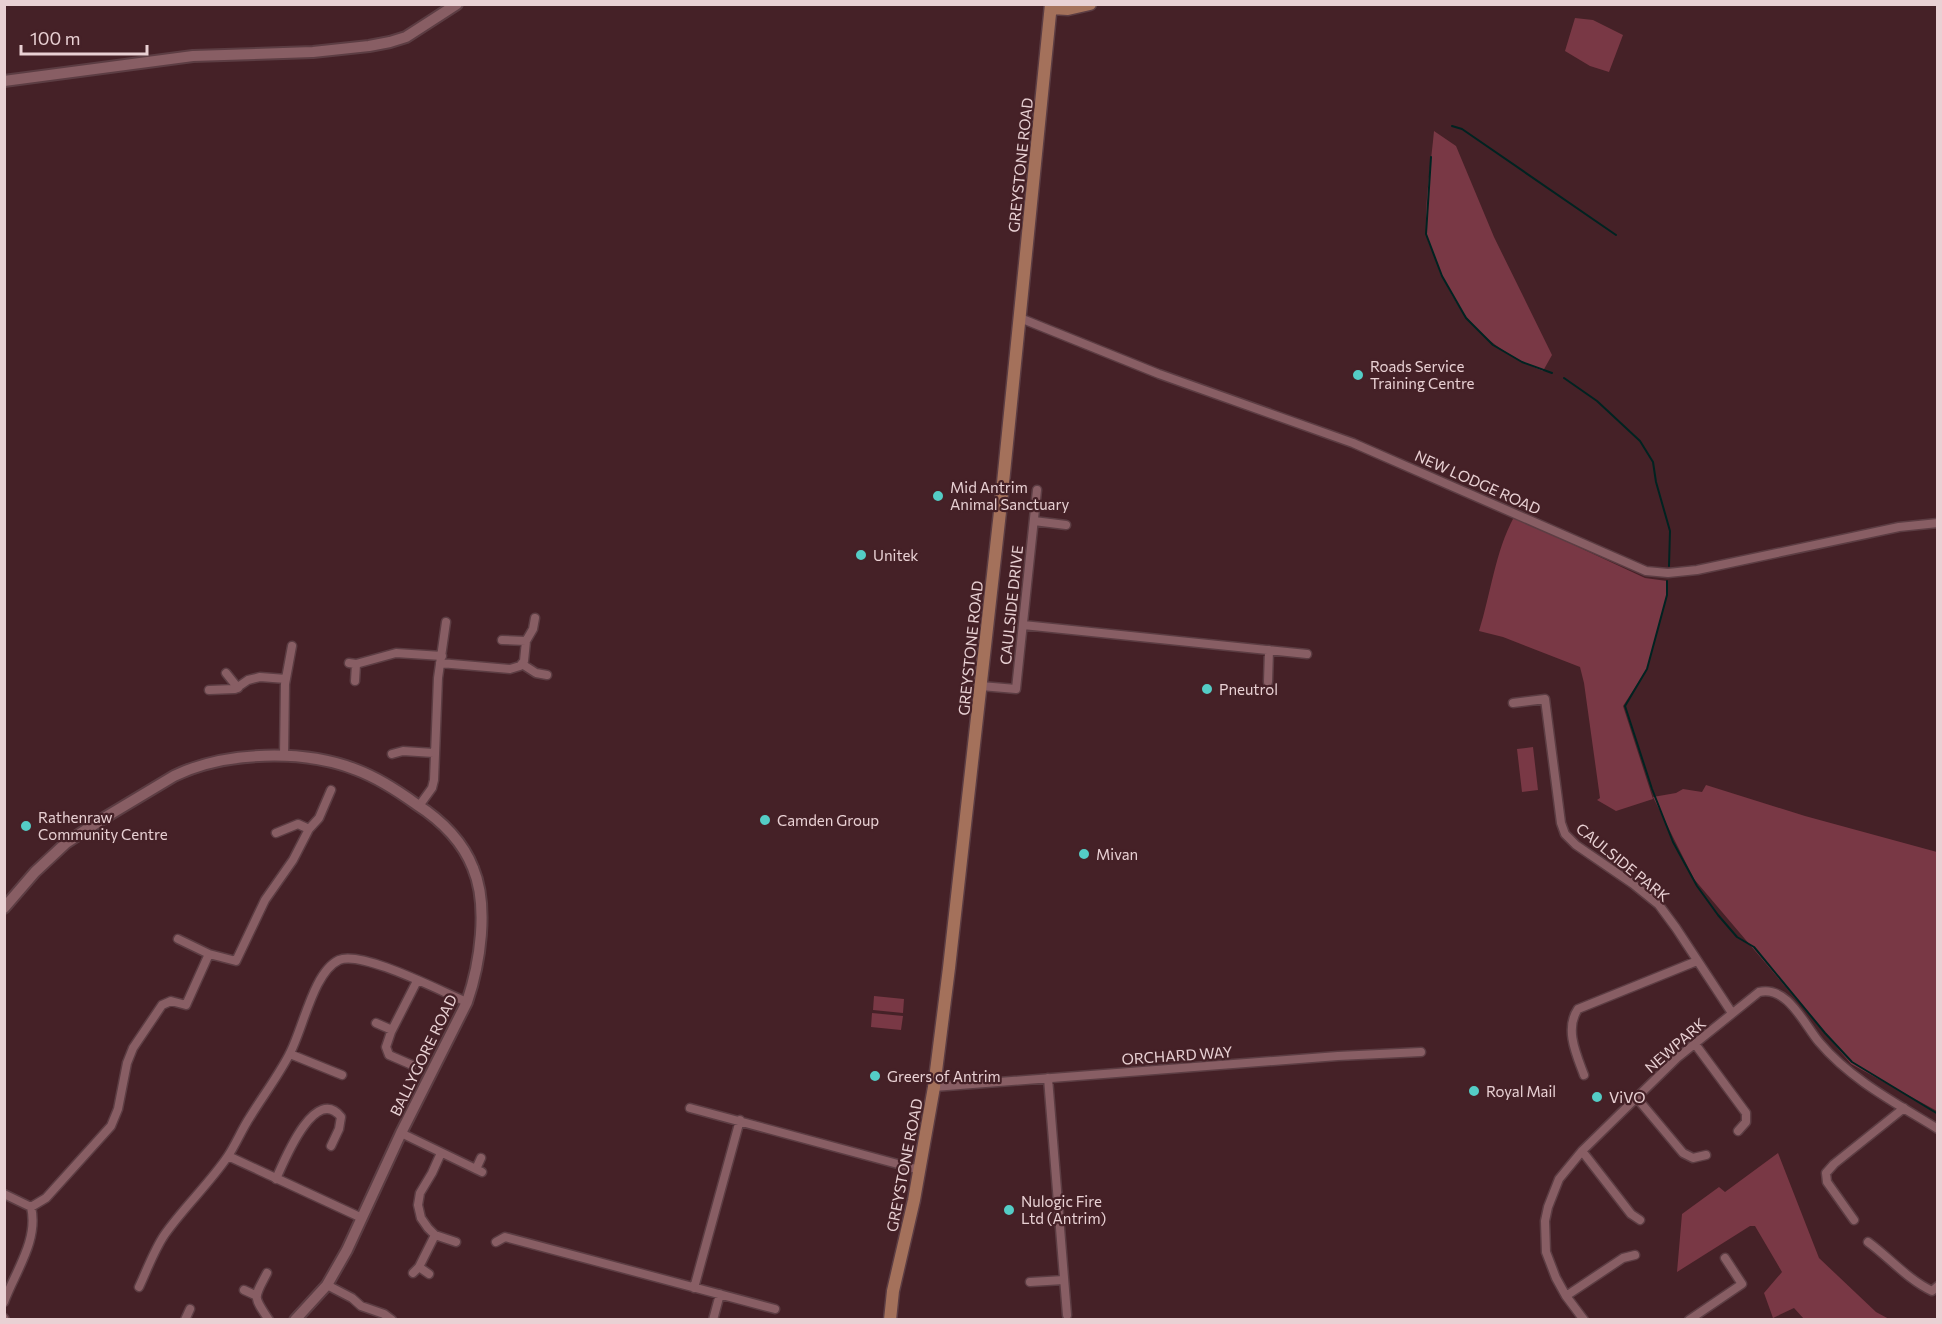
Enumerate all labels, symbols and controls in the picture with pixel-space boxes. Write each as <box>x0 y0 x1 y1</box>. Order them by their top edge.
scale bar <box>21 18 147 56</box>
text: 100 m <box>30 27 80 49</box>
street label: GREYSTONE ROAD <box>1004 97 1036 233</box>
place label: Roads Service Training Centre <box>1370 357 1475 392</box>
marker: Roads Service Training Centre <box>1351 368 1365 382</box>
street label: NEW LODGE ROAD <box>1412 446 1544 518</box>
place label: Mid Antrim Animal Sanctuary <box>950 478 1069 513</box>
marker: Mid Antrim Animal Sanctuary <box>931 489 945 503</box>
street label: CAULSIDE DRIVE <box>996 544 1026 666</box>
place label: Unitek <box>873 546 919 564</box>
marker: Unitek <box>854 548 868 562</box>
street label: GREYSTONE ROAD <box>954 580 986 716</box>
place label: Pneutrol <box>1219 680 1278 698</box>
marker: Pneutrol <box>1200 682 1214 696</box>
place label: Rathenraw Community Centre <box>38 808 168 843</box>
place label: Camden Group <box>777 811 879 829</box>
marker: Camden Group <box>758 813 772 827</box>
marker: Rathenraw Community Centre <box>19 819 33 833</box>
street label: CAULSIDE PARK <box>1573 819 1673 905</box>
place label: Mivan <box>1096 845 1138 863</box>
marker: Mivan <box>1077 847 1091 861</box>
street label: BALLYGORE ROAD <box>386 991 460 1119</box>
street label: NEWPARK <box>1641 1014 1709 1076</box>
street label: ORCHARD WAY <box>1121 1042 1233 1068</box>
place label: Greers of Antrim <box>887 1067 1001 1085</box>
marker: Greers of Antrim <box>868 1069 882 1083</box>
place label: Royal Mail <box>1486 1082 1556 1100</box>
marker: Royal Mail <box>1467 1084 1481 1098</box>
place label: ViVO <box>1609 1088 1645 1106</box>
marker: ViVO <box>1590 1090 1604 1104</box>
street label: GREYSTONE ROAD <box>882 1097 926 1233</box>
place label: Nulogic Fire Ltd (Antrim) <box>1021 1192 1106 1227</box>
marker: Nulogic Fire Ltd (Antrim) <box>1002 1203 1016 1217</box>

